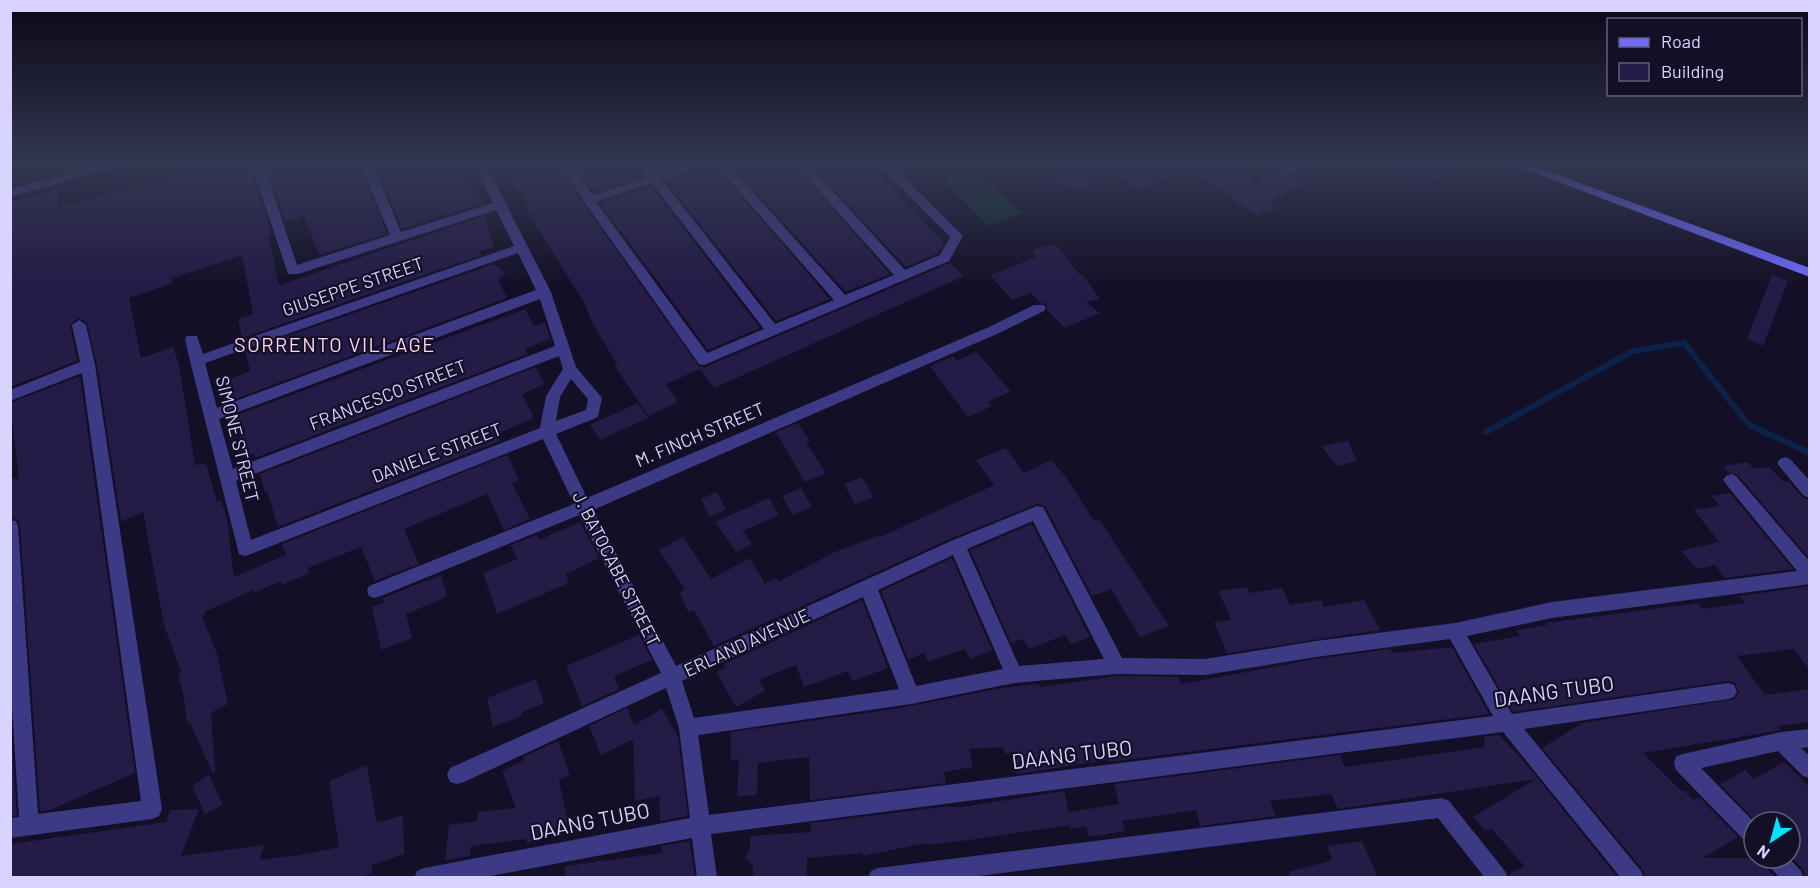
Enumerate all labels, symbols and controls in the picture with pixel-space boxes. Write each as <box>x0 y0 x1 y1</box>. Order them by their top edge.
legend <box>1607 18 1802 96</box>
text: Road <box>1661 30 1701 52</box>
text: Building <box>1661 60 1724 82</box>
street label: GIUSEPPE STREET <box>279 252 426 321</box>
district label: SORRENTO VILLAGE <box>234 332 436 356</box>
street label: FRANCESCO STREET <box>306 354 469 434</box>
street label: SIMONE STREET <box>212 373 264 504</box>
street label: M. FINCH STREET <box>632 397 768 471</box>
street label: DANIELE STREET <box>369 417 505 487</box>
street label: J. BATOCABE STREET <box>568 487 666 650</box>
street label: ERLAND AVENUE <box>680 603 813 681</box>
street label: DAANG TUBO <box>1492 670 1615 711</box>
street label: DAANG TUBO <box>1010 734 1133 773</box>
street label: DAANG TUBO <box>528 797 651 844</box>
north arrow <box>1742 810 1802 870</box>
text: N <box>1753 842 1773 863</box>

